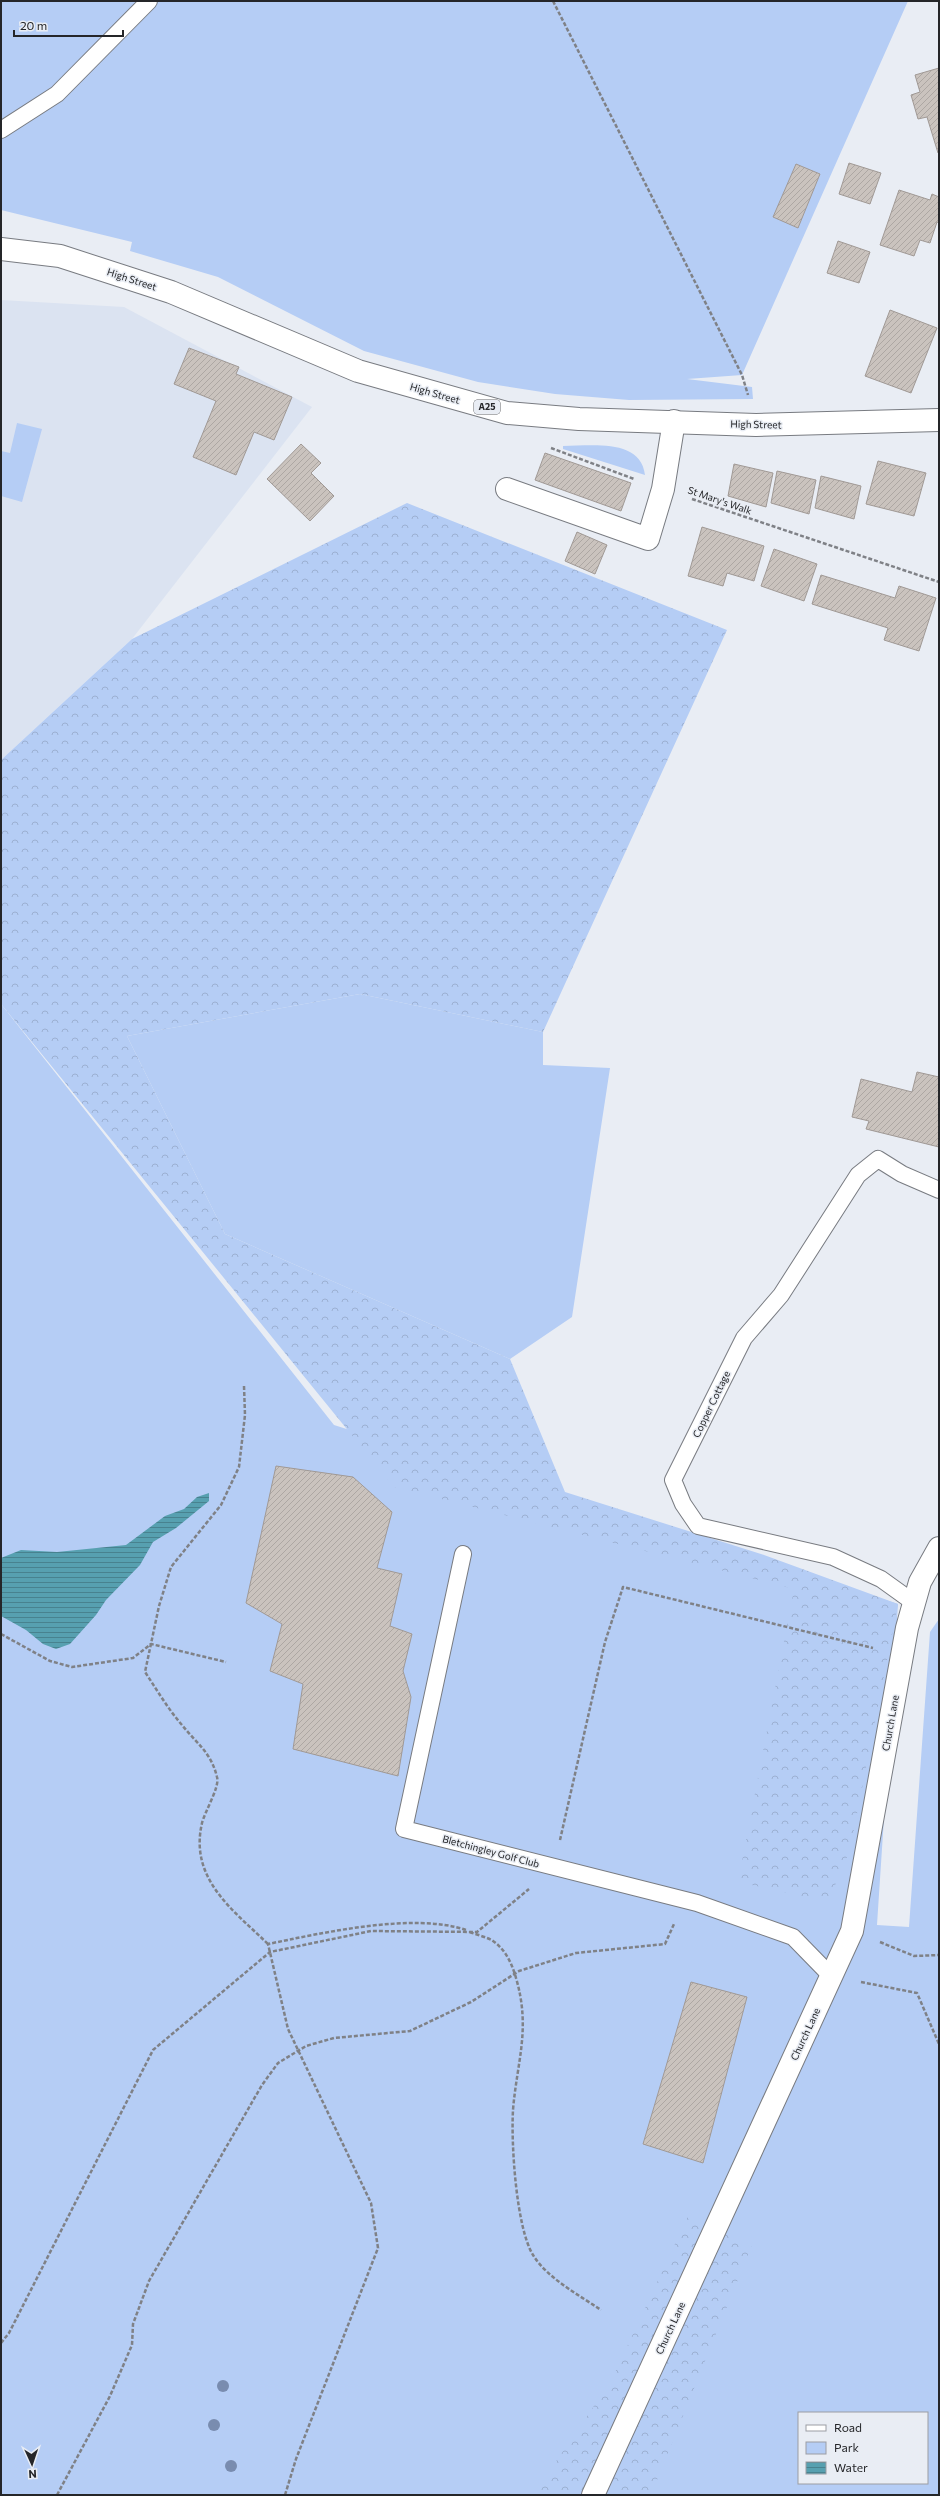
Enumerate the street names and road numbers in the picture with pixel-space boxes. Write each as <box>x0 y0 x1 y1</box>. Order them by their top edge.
street label: High Street <box>106 265 158 293</box>
street label: High Street <box>409 380 461 406</box>
road number: A25 <box>474 400 500 414</box>
street label: High Street <box>730 418 782 430</box>
street label: St Mary's Walk <box>686 483 754 517</box>
street label: Copper Cottage <box>690 1369 732 1439</box>
street label: Church Lane <box>879 1694 901 1752</box>
street label: Bletchingley Golf Club <box>441 1832 541 1870</box>
street label: Church Lane <box>788 2006 822 2062</box>
street label: Church Lane <box>653 2300 687 2356</box>

